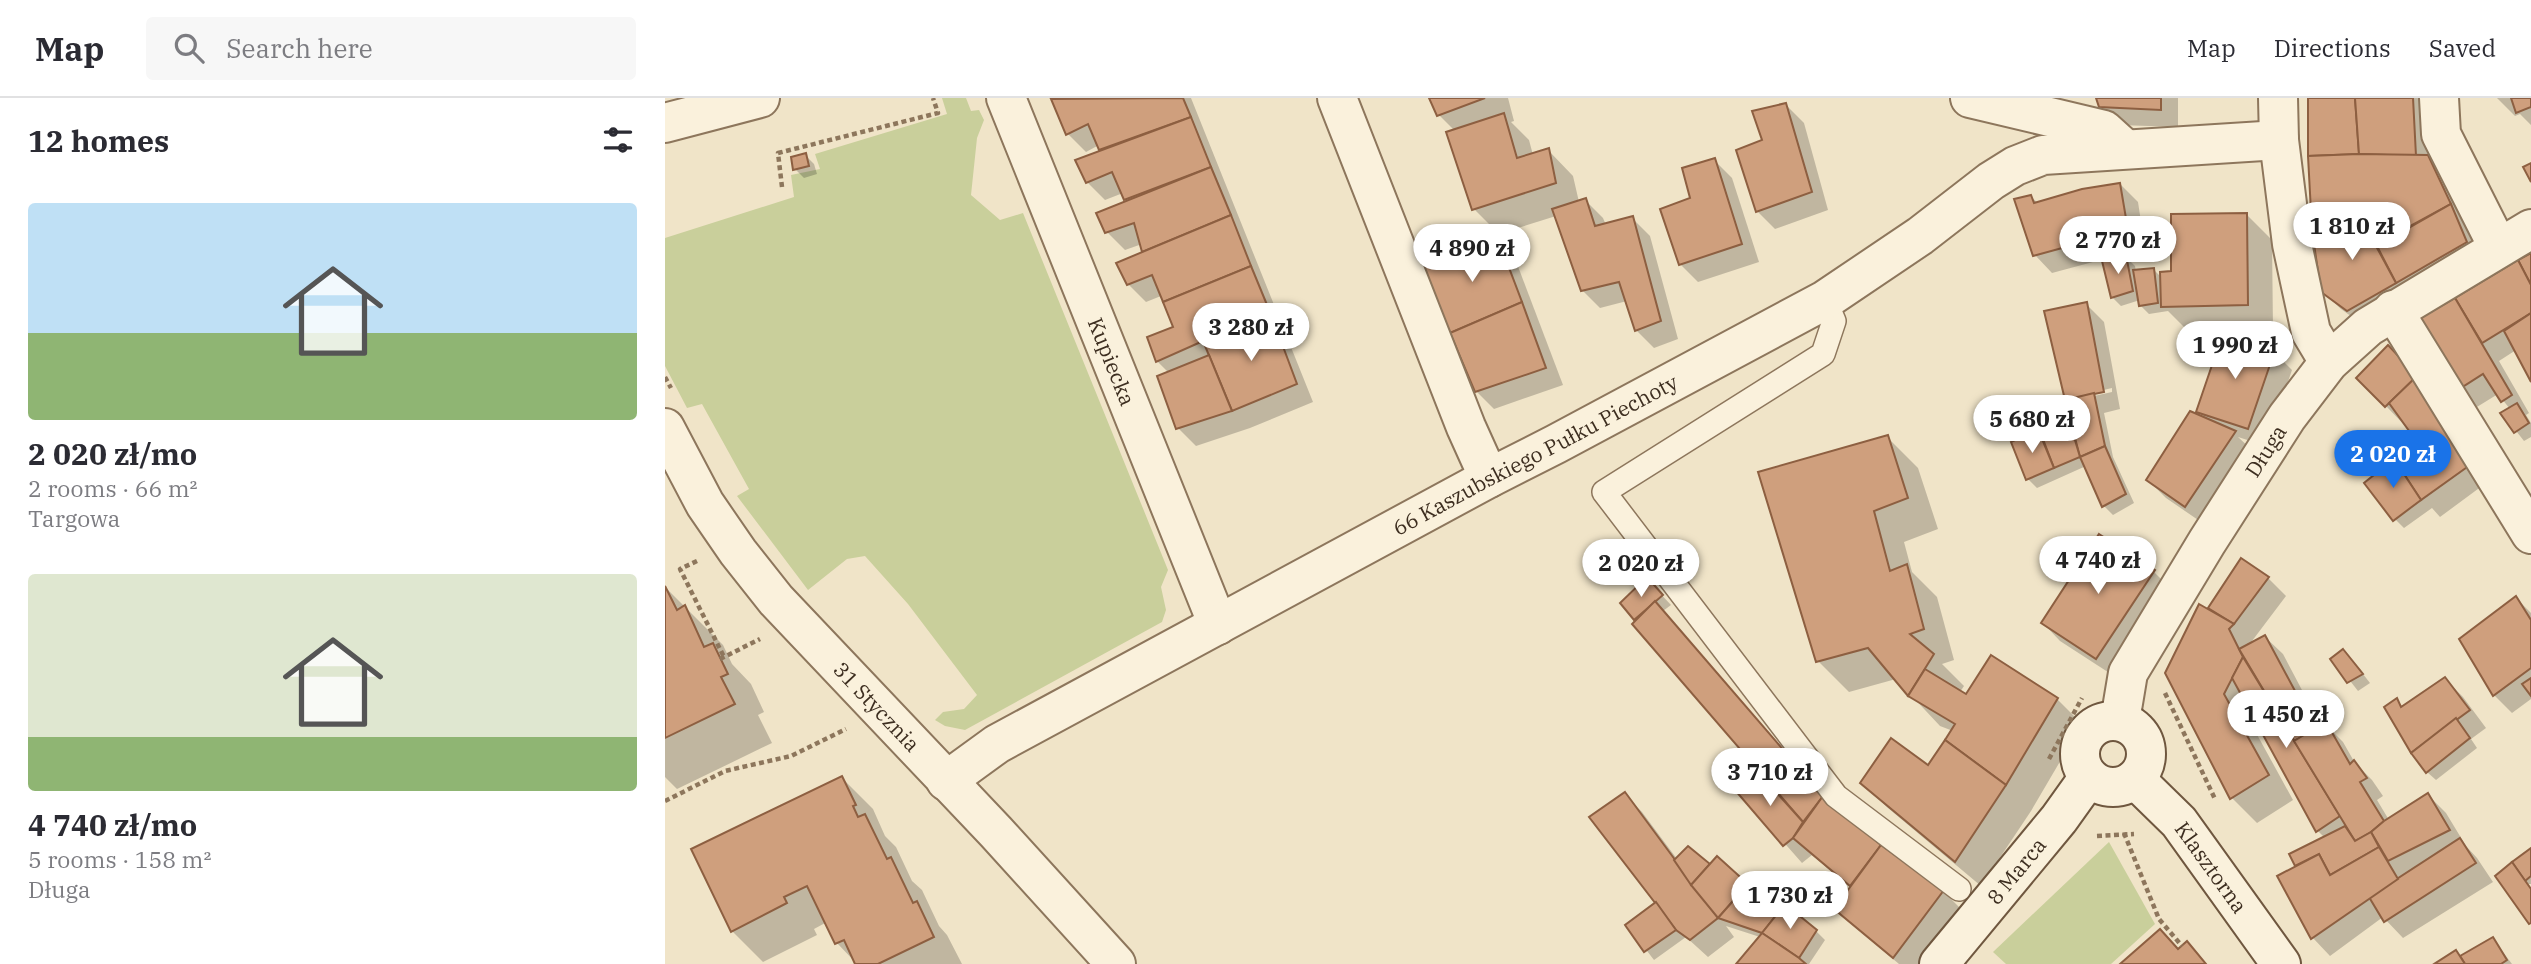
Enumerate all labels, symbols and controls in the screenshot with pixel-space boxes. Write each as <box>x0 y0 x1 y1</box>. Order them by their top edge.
search box <box>146 17 636 80</box>
text: Map <box>35 27 104 70</box>
icon: search <box>170 29 208 67</box>
text: Search here <box>226 31 373 65</box>
text: Map <box>2187 32 2236 64</box>
text: Directions <box>2274 32 2391 64</box>
text: Saved <box>2429 32 2496 64</box>
text: 12 homes <box>28 121 169 160</box>
icon: filters <box>599 121 637 159</box>
pin: 1 810 zł <box>2280 202 2424 262</box>
text: 1 810 zł <box>2309 210 2395 240</box>
pin: 2 770 zł <box>2046 216 2190 276</box>
text: 2 770 zł <box>2075 224 2161 254</box>
pin: 4 890 zł <box>1400 225 1544 284</box>
text: 4 890 zł <box>1429 232 1515 262</box>
icon: home <box>270 248 396 374</box>
pin: 3 280 zł <box>1179 303 1323 363</box>
text: 3 280 zł <box>1208 311 1294 341</box>
street label: Kupiecka <box>1082 313 1142 410</box>
pin: 1 990 zł <box>2163 322 2307 381</box>
text: 1 990 zł <box>2192 329 2278 359</box>
street label: 66 Kaszubskiego Pułku Piechoty <box>1388 367 1683 542</box>
pin: 5 680 zł <box>1960 396 2104 455</box>
text: 5 680 zł <box>1989 403 2075 433</box>
street label: Długa <box>2238 419 2293 482</box>
pin: 2 020 zł <box>2321 430 2465 490</box>
text: 2 020 zł/mo <box>28 434 197 473</box>
text: 2 020 zł <box>2350 438 2436 468</box>
text: 2 rooms · 66 m² <box>28 473 198 503</box>
text: Targowa <box>28 503 120 533</box>
pin: 4 740 zł <box>2026 536 2170 596</box>
pin: 2 020 zł <box>1569 540 1713 599</box>
text: 4 740 zł <box>2055 544 2141 574</box>
text: 2 020 zł <box>1598 547 1684 577</box>
icon: home <box>270 619 396 745</box>
street label: 31 Stycznia <box>828 655 926 757</box>
pin: 1 450 zł <box>2214 690 2358 750</box>
text: 1 450 zł <box>2243 698 2329 728</box>
pin: 3 710 zł <box>1698 748 1842 808</box>
text: 3 710 zł <box>1727 756 1813 786</box>
text: 4 740 zł/mo <box>28 805 197 844</box>
street label: Klasztorna <box>2169 816 2254 919</box>
street label: 8 Marca <box>1980 831 2052 910</box>
text: 5 rooms · 158 m² <box>28 844 211 874</box>
pin: 1 730 zł <box>1718 872 1862 931</box>
text: Długa <box>28 874 91 904</box>
text: 1 730 zł <box>1747 879 1833 909</box>

